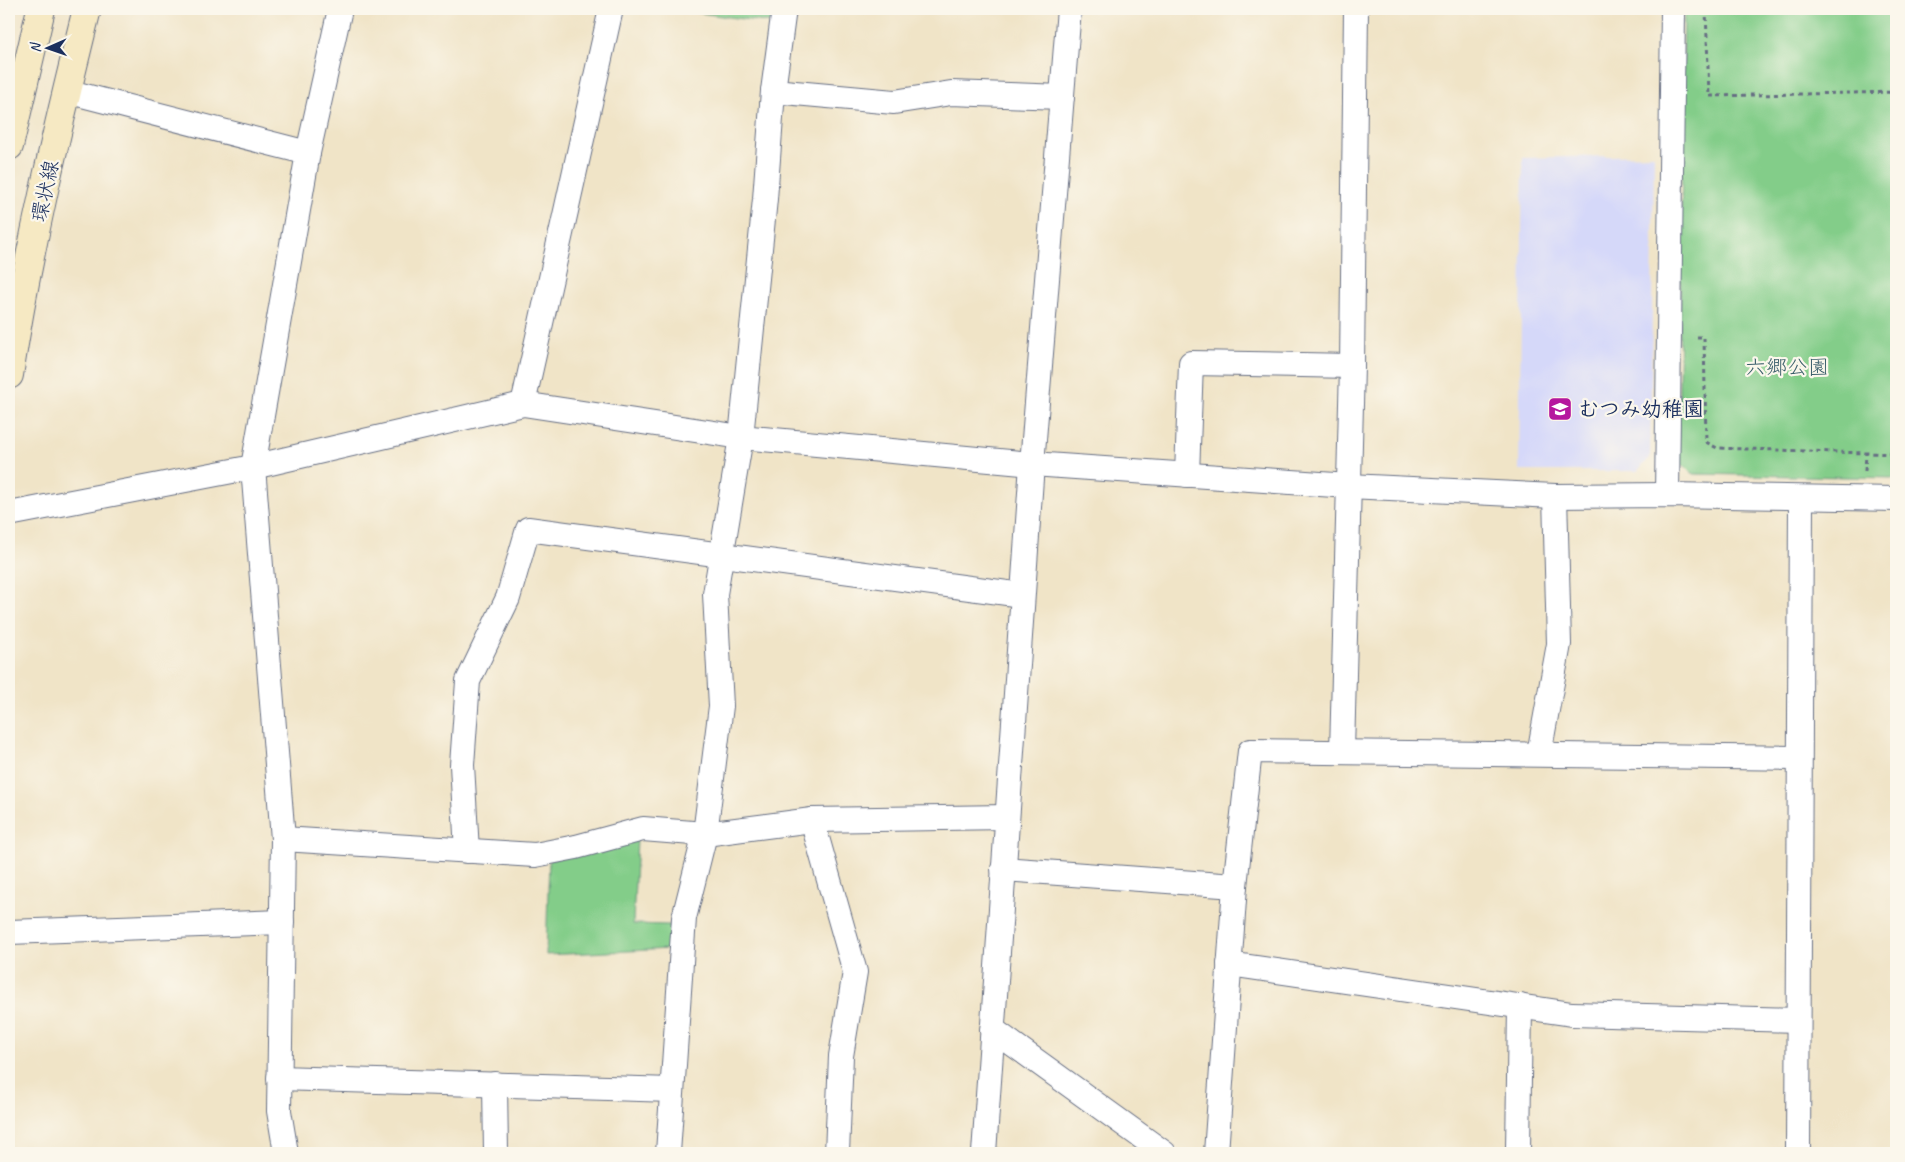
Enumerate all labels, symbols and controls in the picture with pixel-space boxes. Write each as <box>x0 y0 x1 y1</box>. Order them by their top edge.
north arrow <box>22 22 72 72</box>
text: N <box>27 41 44 53</box>
street label: 環状線 <box>26 157 64 225</box>
park label: 六郷公園 <box>1745 354 1829 380</box>
school or university icon: むつみ幼稚園 <box>1547 396 1573 422</box>
place label: むつみ幼稚園 <box>1578 396 1704 422</box>

